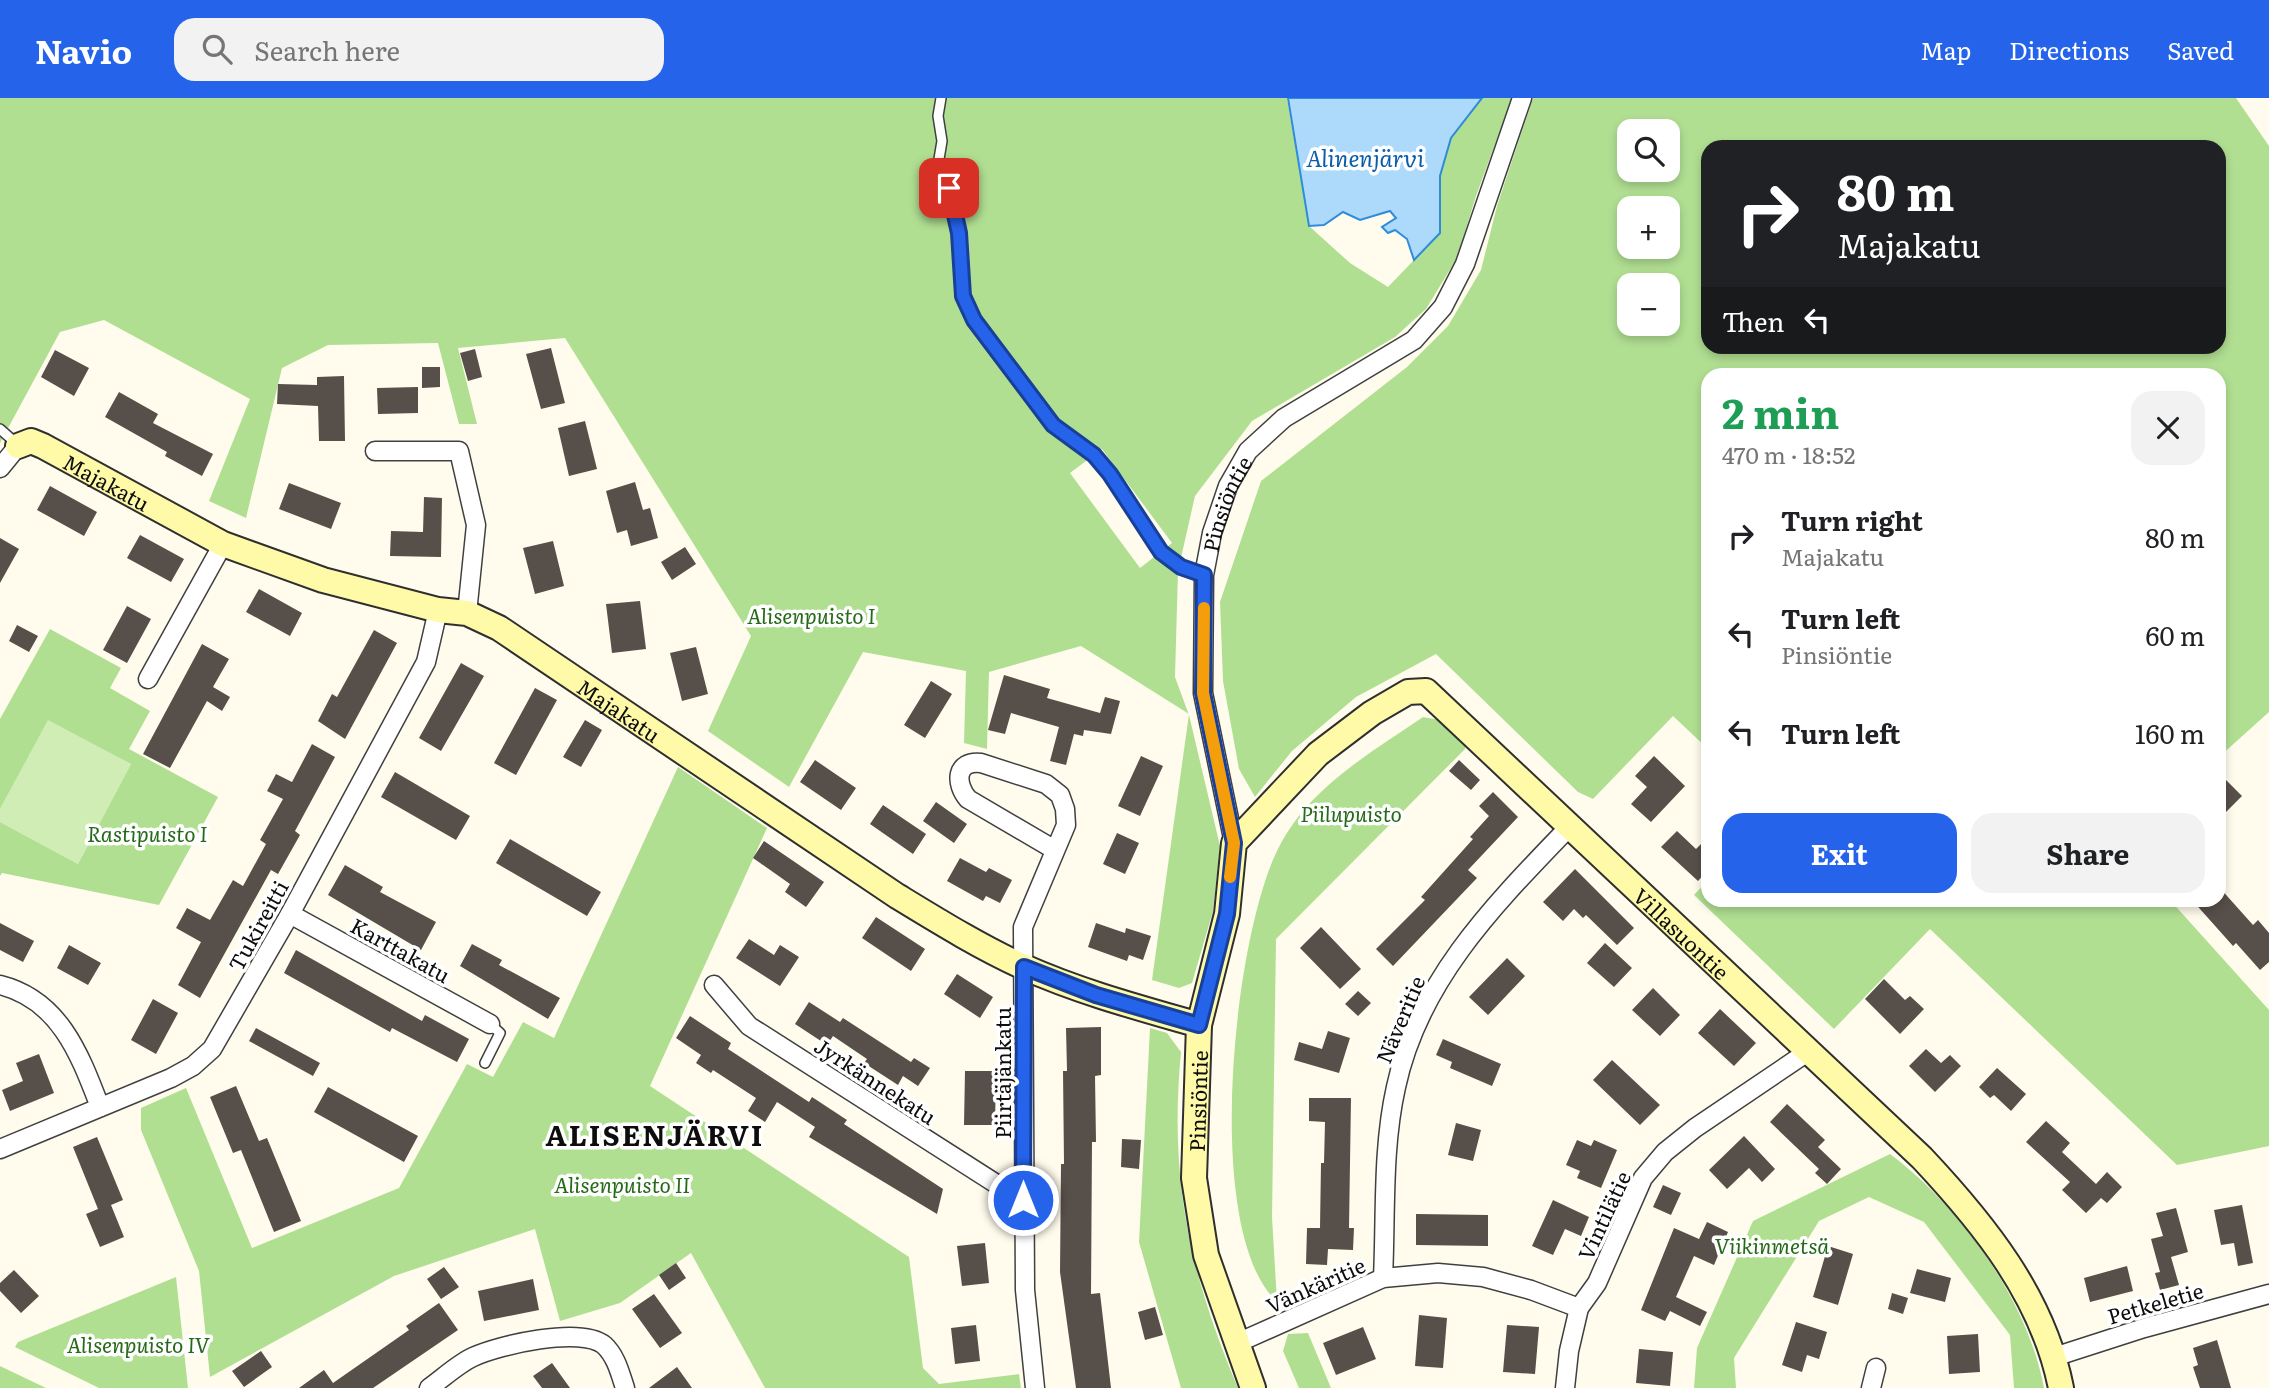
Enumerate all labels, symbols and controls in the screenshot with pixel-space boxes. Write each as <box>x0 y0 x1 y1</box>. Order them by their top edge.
search box <box>174 18 664 81</box>
text: Navio <box>35 25 132 74</box>
icon: search <box>198 30 236 68</box>
text: Search here <box>254 30 400 69</box>
text: Map <box>1920 32 1971 67</box>
text: Directions <box>2009 32 2129 67</box>
text: Saved <box>2167 32 2234 67</box>
map controls <box>1617 119 1680 336</box>
button: search <box>1617 119 1680 182</box>
water label: Alinenjärvi <box>1306 140 1424 174</box>
text: 80 m <box>1837 153 1955 226</box>
pin <box>919 158 979 218</box>
icon: right <box>1722 168 1813 259</box>
icon: arrive <box>930 169 968 207</box>
button: + <box>1617 196 1680 259</box>
text: Majakatu <box>1837 220 1981 268</box>
button: − <box>1617 273 1680 336</box>
text: Then <box>1722 301 1784 340</box>
icon: left <box>1798 301 1836 339</box>
text: 2 min <box>1722 380 1839 442</box>
button: close <box>2131 391 2205 465</box>
text: 470 m · 18:52 <box>1722 437 1855 471</box>
street label: Majakatu <box>58 445 156 517</box>
street label: Pinsiöntie <box>1193 449 1258 554</box>
text: Turn right <box>1781 500 1923 539</box>
icon: right <box>1722 517 1760 555</box>
text: 80 m <box>2145 517 2205 556</box>
text: Majakatu <box>1781 539 1884 573</box>
text: Turn left <box>1781 598 1900 637</box>
park label: Alisenpuisto I <box>747 599 876 630</box>
icon: left <box>1722 615 1760 653</box>
text: 60 m <box>2146 615 2205 654</box>
text: Pinsiöntie <box>1781 637 1892 671</box>
street label: Majakatu <box>572 670 667 748</box>
icon: left <box>1722 713 1760 751</box>
text: Turn left <box>1781 713 1900 752</box>
text: 160 m <box>2135 713 2205 752</box>
park label: Piilupuisto <box>1300 797 1402 828</box>
button: Exit <box>1722 813 1957 893</box>
button: Share <box>1971 813 2205 893</box>
park label: Rastipuisto I <box>87 817 207 848</box>
street label: Tukireitti <box>219 874 295 976</box>
street label: Villasuontie <box>1627 879 1738 986</box>
street label: Karttakatu <box>346 909 456 989</box>
street label: Näveritie <box>1367 970 1431 1068</box>
street label: Piirtäjänkatu <box>986 1007 1017 1139</box>
street label: Jyrkännekatu <box>809 1029 943 1131</box>
street label: Pinsiöntie <box>1179 1050 1214 1152</box>
district label: ALISENJÄRVI <box>546 1113 765 1155</box>
position arrow <box>986 1163 1060 1237</box>
street label: Vintilätie <box>1569 1165 1637 1265</box>
park label: Alisenpuisto II <box>554 1168 690 1199</box>
park label: Viikinmetsä <box>1715 1229 1829 1260</box>
street label: Vänkäritie <box>1260 1248 1370 1320</box>
street label: Petkeletie <box>2103 1273 2207 1330</box>
park label: Alisenpuisto IV <box>67 1328 210 1359</box>

